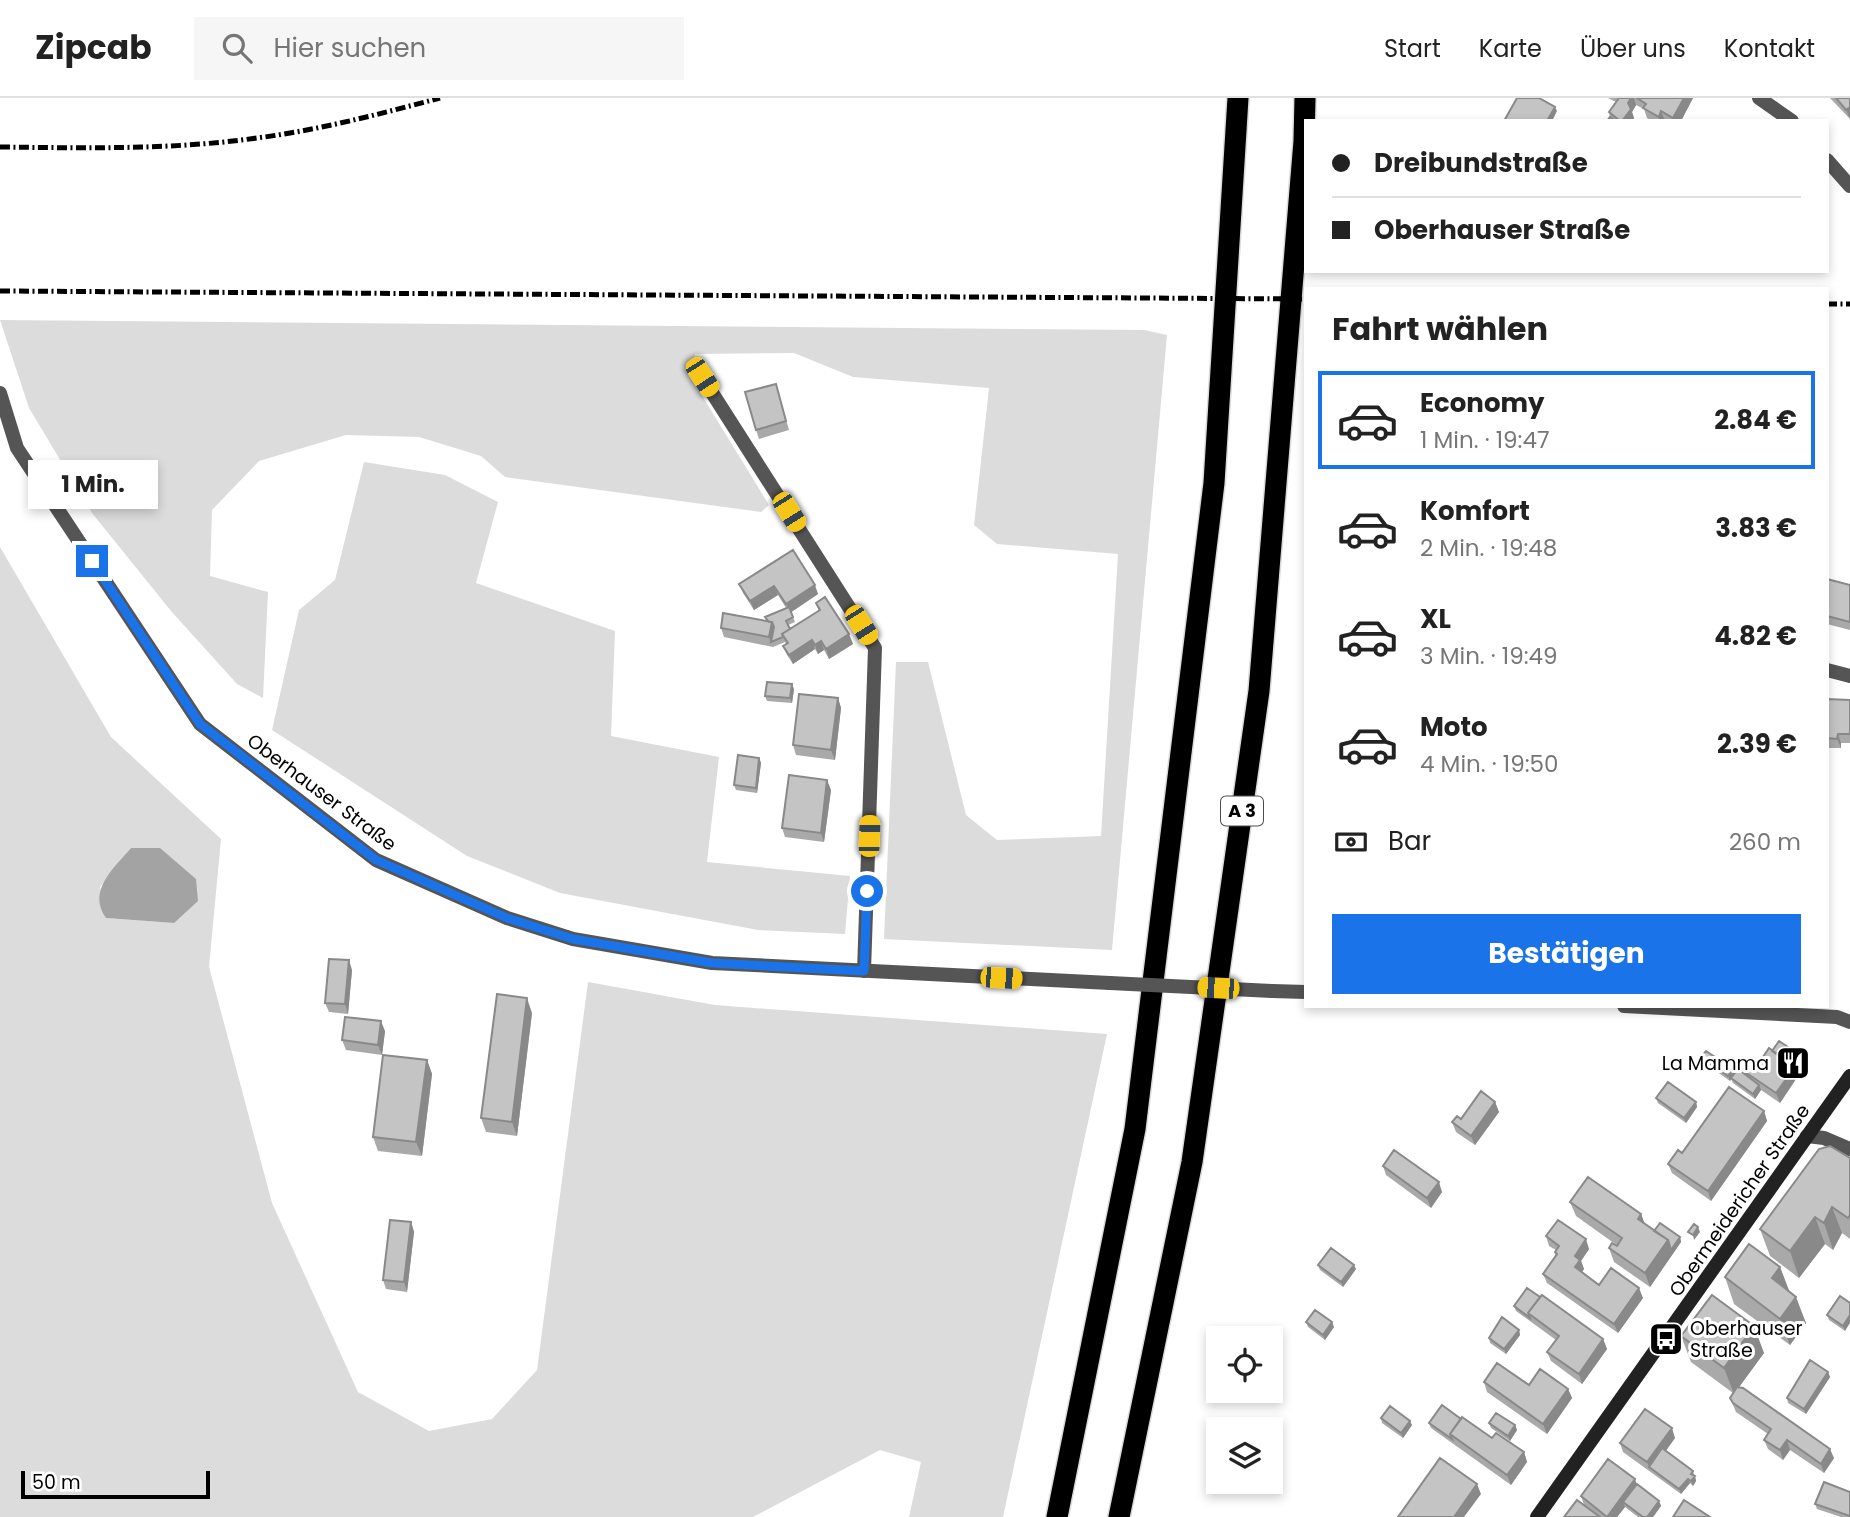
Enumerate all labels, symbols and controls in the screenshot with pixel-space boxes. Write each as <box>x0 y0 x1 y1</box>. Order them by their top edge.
search box <box>194 17 684 80</box>
text: Zipcab <box>35 24 152 71</box>
icon: search <box>218 29 256 67</box>
text: Hier suchen <box>274 30 426 66</box>
text: Start <box>1384 32 1441 65</box>
text: Karte <box>1479 32 1542 65</box>
text: Über uns <box>1580 32 1686 65</box>
text: Kontakt <box>1724 32 1815 65</box>
text: Dreibundstraße <box>1374 145 1588 181</box>
text: Oberhauser Straße <box>1374 212 1630 248</box>
text: Fahrt wählen <box>1332 306 1548 351</box>
car <box>682 354 723 400</box>
text: Economy <box>1420 385 1544 421</box>
icon: car <box>1336 389 1399 452</box>
text: 2.84 € <box>1714 402 1797 438</box>
text: 1 Min. · 19:47 <box>1420 424 1549 456</box>
callout: 1 Min. <box>27 460 157 508</box>
text: 1 Min. <box>61 468 125 500</box>
car <box>769 489 810 535</box>
text: Komfort <box>1420 493 1530 529</box>
icon: car <box>1336 497 1399 560</box>
text: 3.83 € <box>1715 510 1797 546</box>
text: 2 Min. · 19:48 <box>1420 532 1557 564</box>
route end <box>76 545 108 577</box>
text: XL <box>1420 601 1451 637</box>
car <box>841 602 882 648</box>
icon: car <box>1336 605 1399 668</box>
text: 4.82 € <box>1714 618 1797 654</box>
text: 3 Min. · 19:49 <box>1420 640 1558 672</box>
text: Moto <box>1420 709 1488 745</box>
icon: car <box>1336 713 1399 776</box>
text: 2.39 € <box>1717 726 1797 762</box>
street label: Oberhauser Straße <box>242 727 402 857</box>
text: 4 Min. · 19:50 <box>1420 748 1558 780</box>
road number: A 3 <box>1221 796 1263 826</box>
car <box>858 815 881 857</box>
icon: cash <box>1332 823 1370 861</box>
text: Bar <box>1388 823 1431 859</box>
text: 260 m <box>1729 826 1801 858</box>
route start <box>851 875 883 907</box>
button: Bestätigen <box>1332 914 1801 994</box>
car <box>980 966 1023 990</box>
car <box>1197 976 1240 1000</box>
restaurant icon: La Mamma <box>1774 1044 1812 1082</box>
place label: La Mamma <box>1662 1050 1769 1077</box>
street label: Obermeidericher Straße <box>1663 1099 1816 1302</box>
place label: Oberhauser Straße <box>1690 1315 1803 1364</box>
bus stop icon: Oberhauser Straße <box>1647 1320 1685 1358</box>
map controls <box>1206 1326 1283 1494</box>
button: locate <box>1206 1326 1283 1403</box>
button: layers <box>1206 1417 1283 1494</box>
scale bar <box>21 1468 210 1500</box>
text: 50 m <box>32 1469 81 1496</box>

